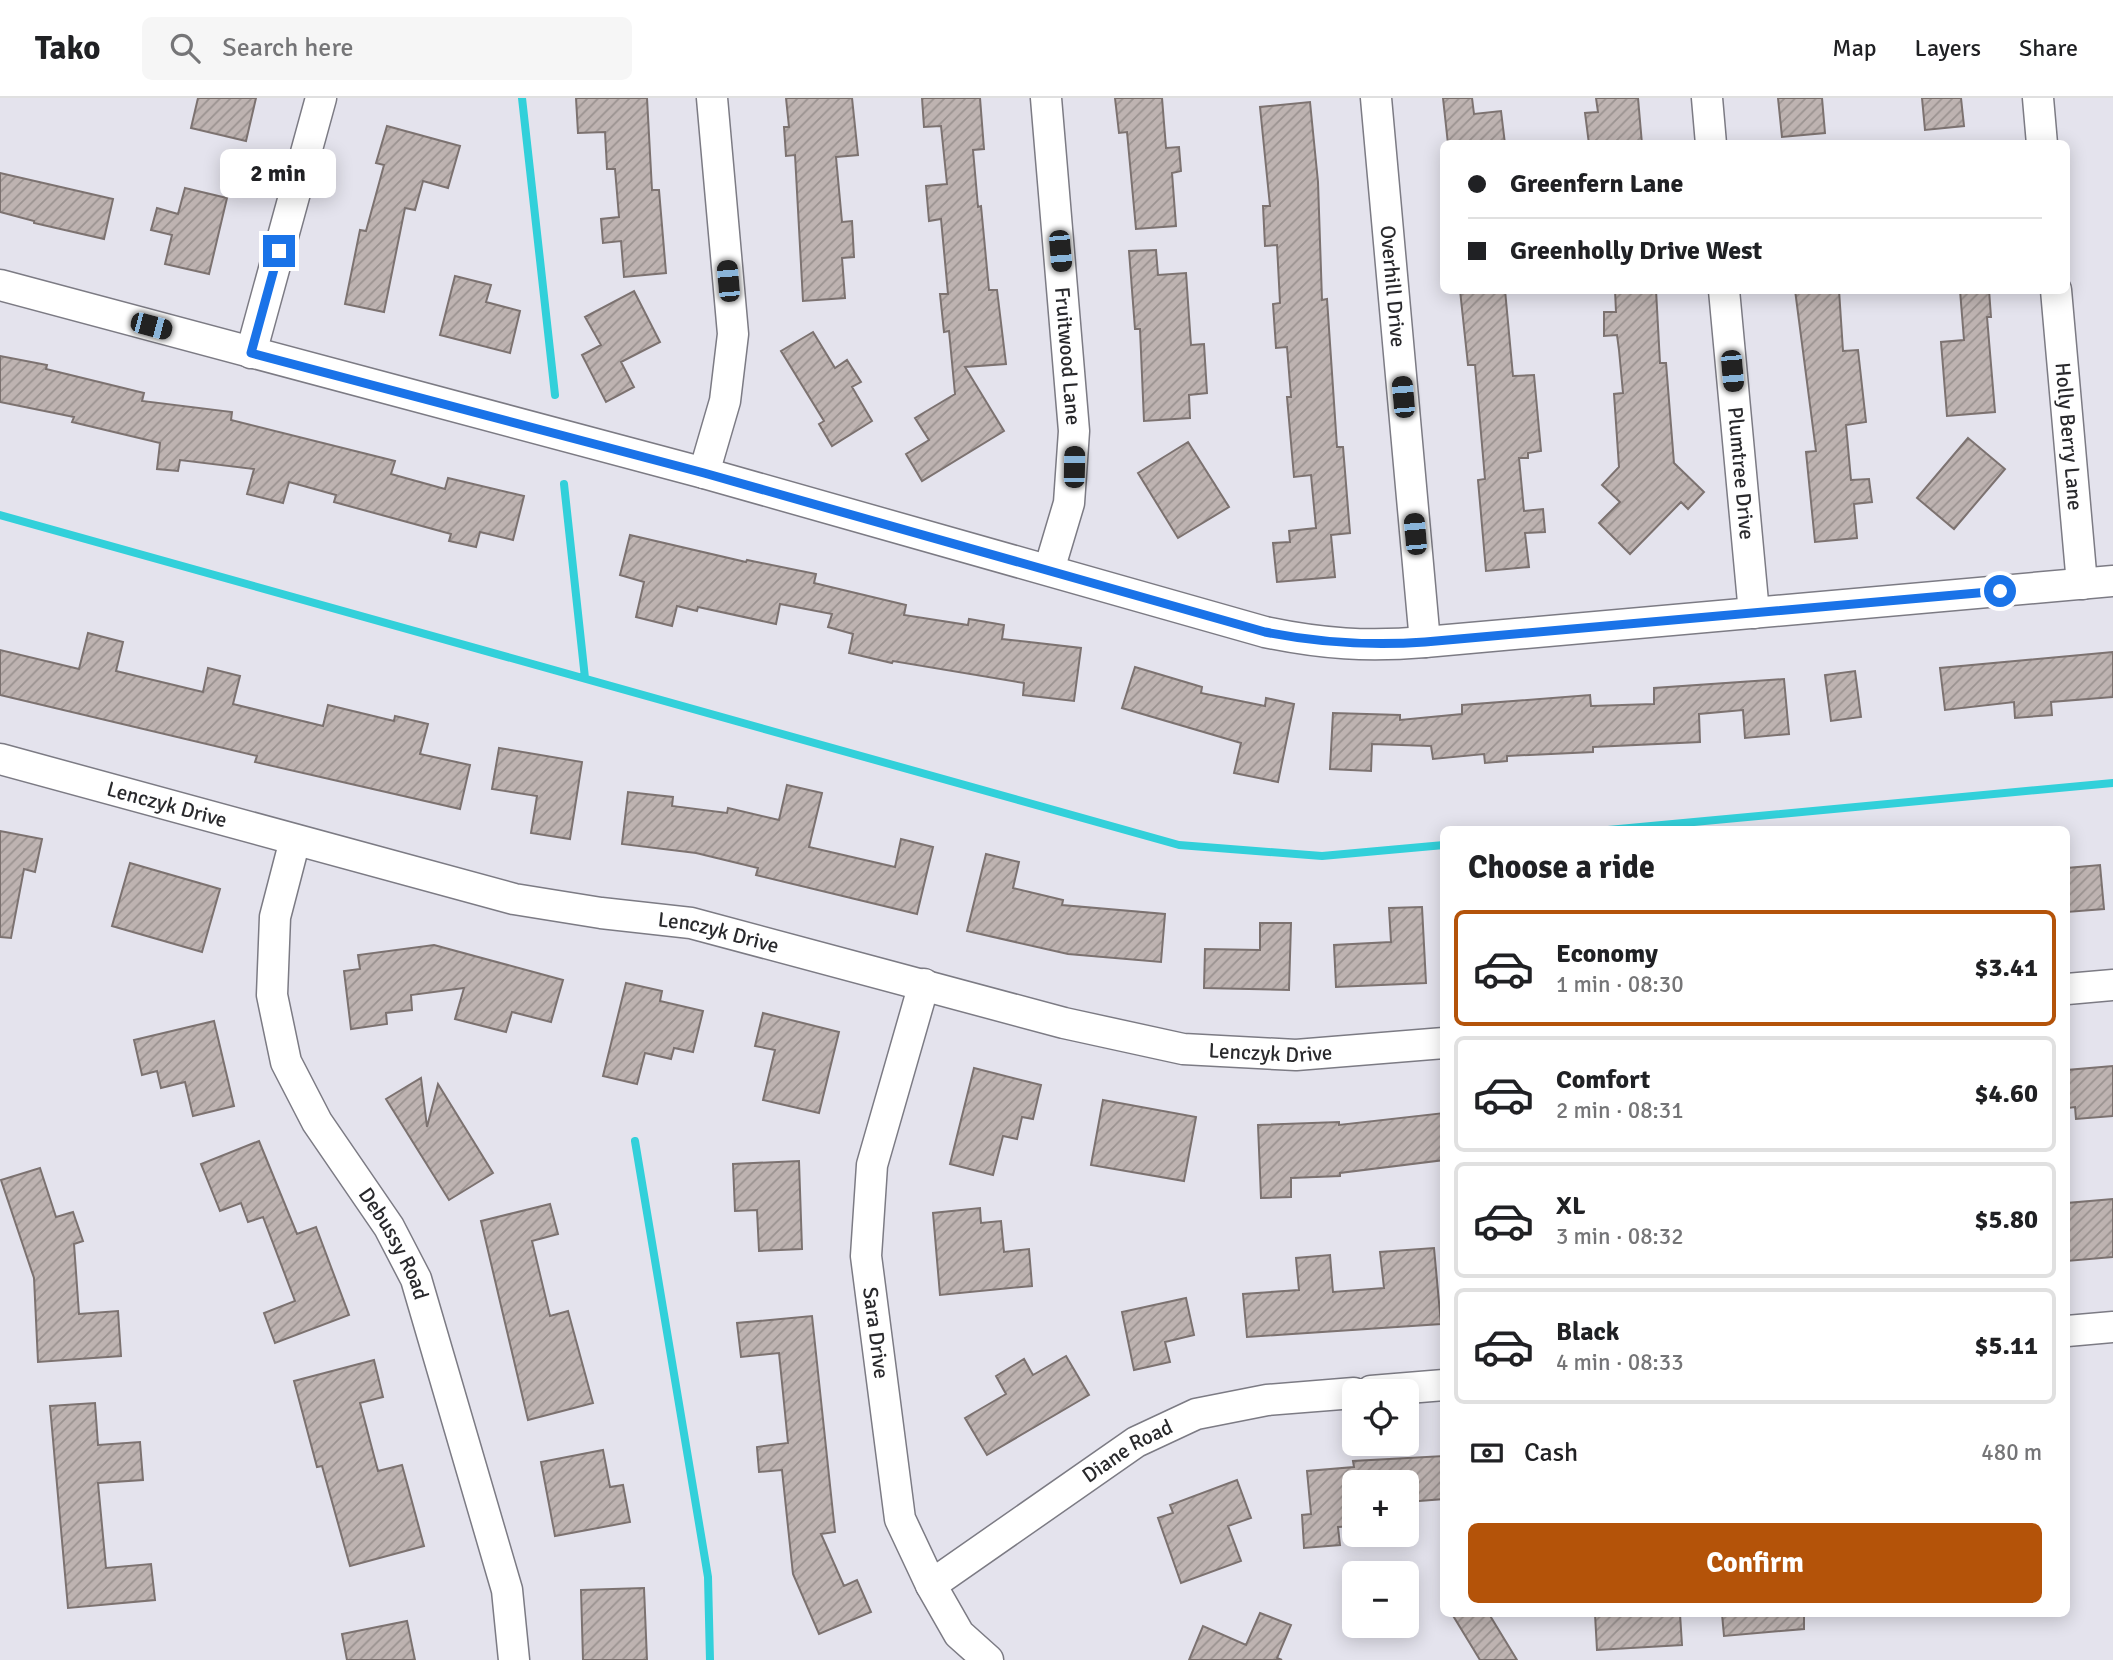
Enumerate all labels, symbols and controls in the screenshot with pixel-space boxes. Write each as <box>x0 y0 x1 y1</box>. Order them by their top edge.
search box <box>142 17 632 80</box>
text: Tako <box>35 28 100 69</box>
icon: search <box>166 29 204 67</box>
text: Search here <box>222 32 353 64</box>
text: Map <box>1832 33 1877 63</box>
text: Layers <box>1915 33 1981 63</box>
text: Share <box>2019 33 2078 63</box>
callout: 2 min <box>221 150 337 198</box>
text: 2 min <box>250 159 306 188</box>
text: Greenfern Lane <box>1510 168 1684 200</box>
street label: Overhill Drive <box>1375 224 1411 348</box>
car <box>1048 229 1073 273</box>
route end <box>263 235 295 267</box>
text: Greenholly Drive West <box>1510 235 1762 267</box>
car <box>716 259 741 303</box>
street label: Fruitwood Lane <box>1049 286 1086 426</box>
car <box>128 310 175 342</box>
car <box>1720 349 1745 393</box>
street label: Holly Berry Lane <box>2049 361 2088 512</box>
car <box>1391 375 1416 419</box>
street label: Plumtree Drive <box>1722 406 1760 541</box>
car <box>1064 446 1085 488</box>
car <box>1403 512 1428 556</box>
route start <box>1984 575 2016 607</box>
street label: Lenczyk Drive <box>104 776 230 833</box>
text: Choose a ride <box>1468 848 1655 887</box>
street label: Lenczyk Drive <box>657 906 782 959</box>
icon: car <box>1472 937 1535 1000</box>
text: Economy <box>1556 938 1658 970</box>
text: $3.41 <box>1974 952 2038 984</box>
text: 1 min · 08:30 <box>1556 970 1684 999</box>
street label: Lenczyk Drive <box>1208 1037 1333 1068</box>
icon: car <box>1472 1063 1535 1126</box>
text: Comfort <box>1556 1064 1650 1096</box>
text: $4.60 <box>1974 1078 2038 1110</box>
text: 2 min · 08:31 <box>1556 1096 1684 1125</box>
street label: Debussy Road <box>353 1182 434 1303</box>
icon: car <box>1472 1189 1535 1252</box>
text: XL <box>1556 1190 1586 1222</box>
text: $5.80 <box>1974 1204 2038 1236</box>
text: 3 min · 08:32 <box>1556 1222 1684 1251</box>
street label: Sara Drive <box>857 1285 895 1380</box>
icon: car <box>1472 1315 1535 1378</box>
text: Black <box>1556 1316 1619 1348</box>
text: $5.11 <box>1974 1330 2038 1362</box>
text: 4 min · 08:33 <box>1556 1348 1684 1377</box>
map controls <box>1342 1379 1419 1638</box>
button: locate <box>1342 1379 1419 1456</box>
street label: Diane Road <box>1077 1414 1177 1489</box>
icon: cash <box>1468 1434 1506 1472</box>
text: Cash <box>1524 1437 1578 1469</box>
text: 480 m <box>1981 1438 2042 1467</box>
button: + <box>1342 1470 1419 1547</box>
button: Confirm <box>1468 1523 2042 1603</box>
button: − <box>1342 1561 1419 1638</box>

